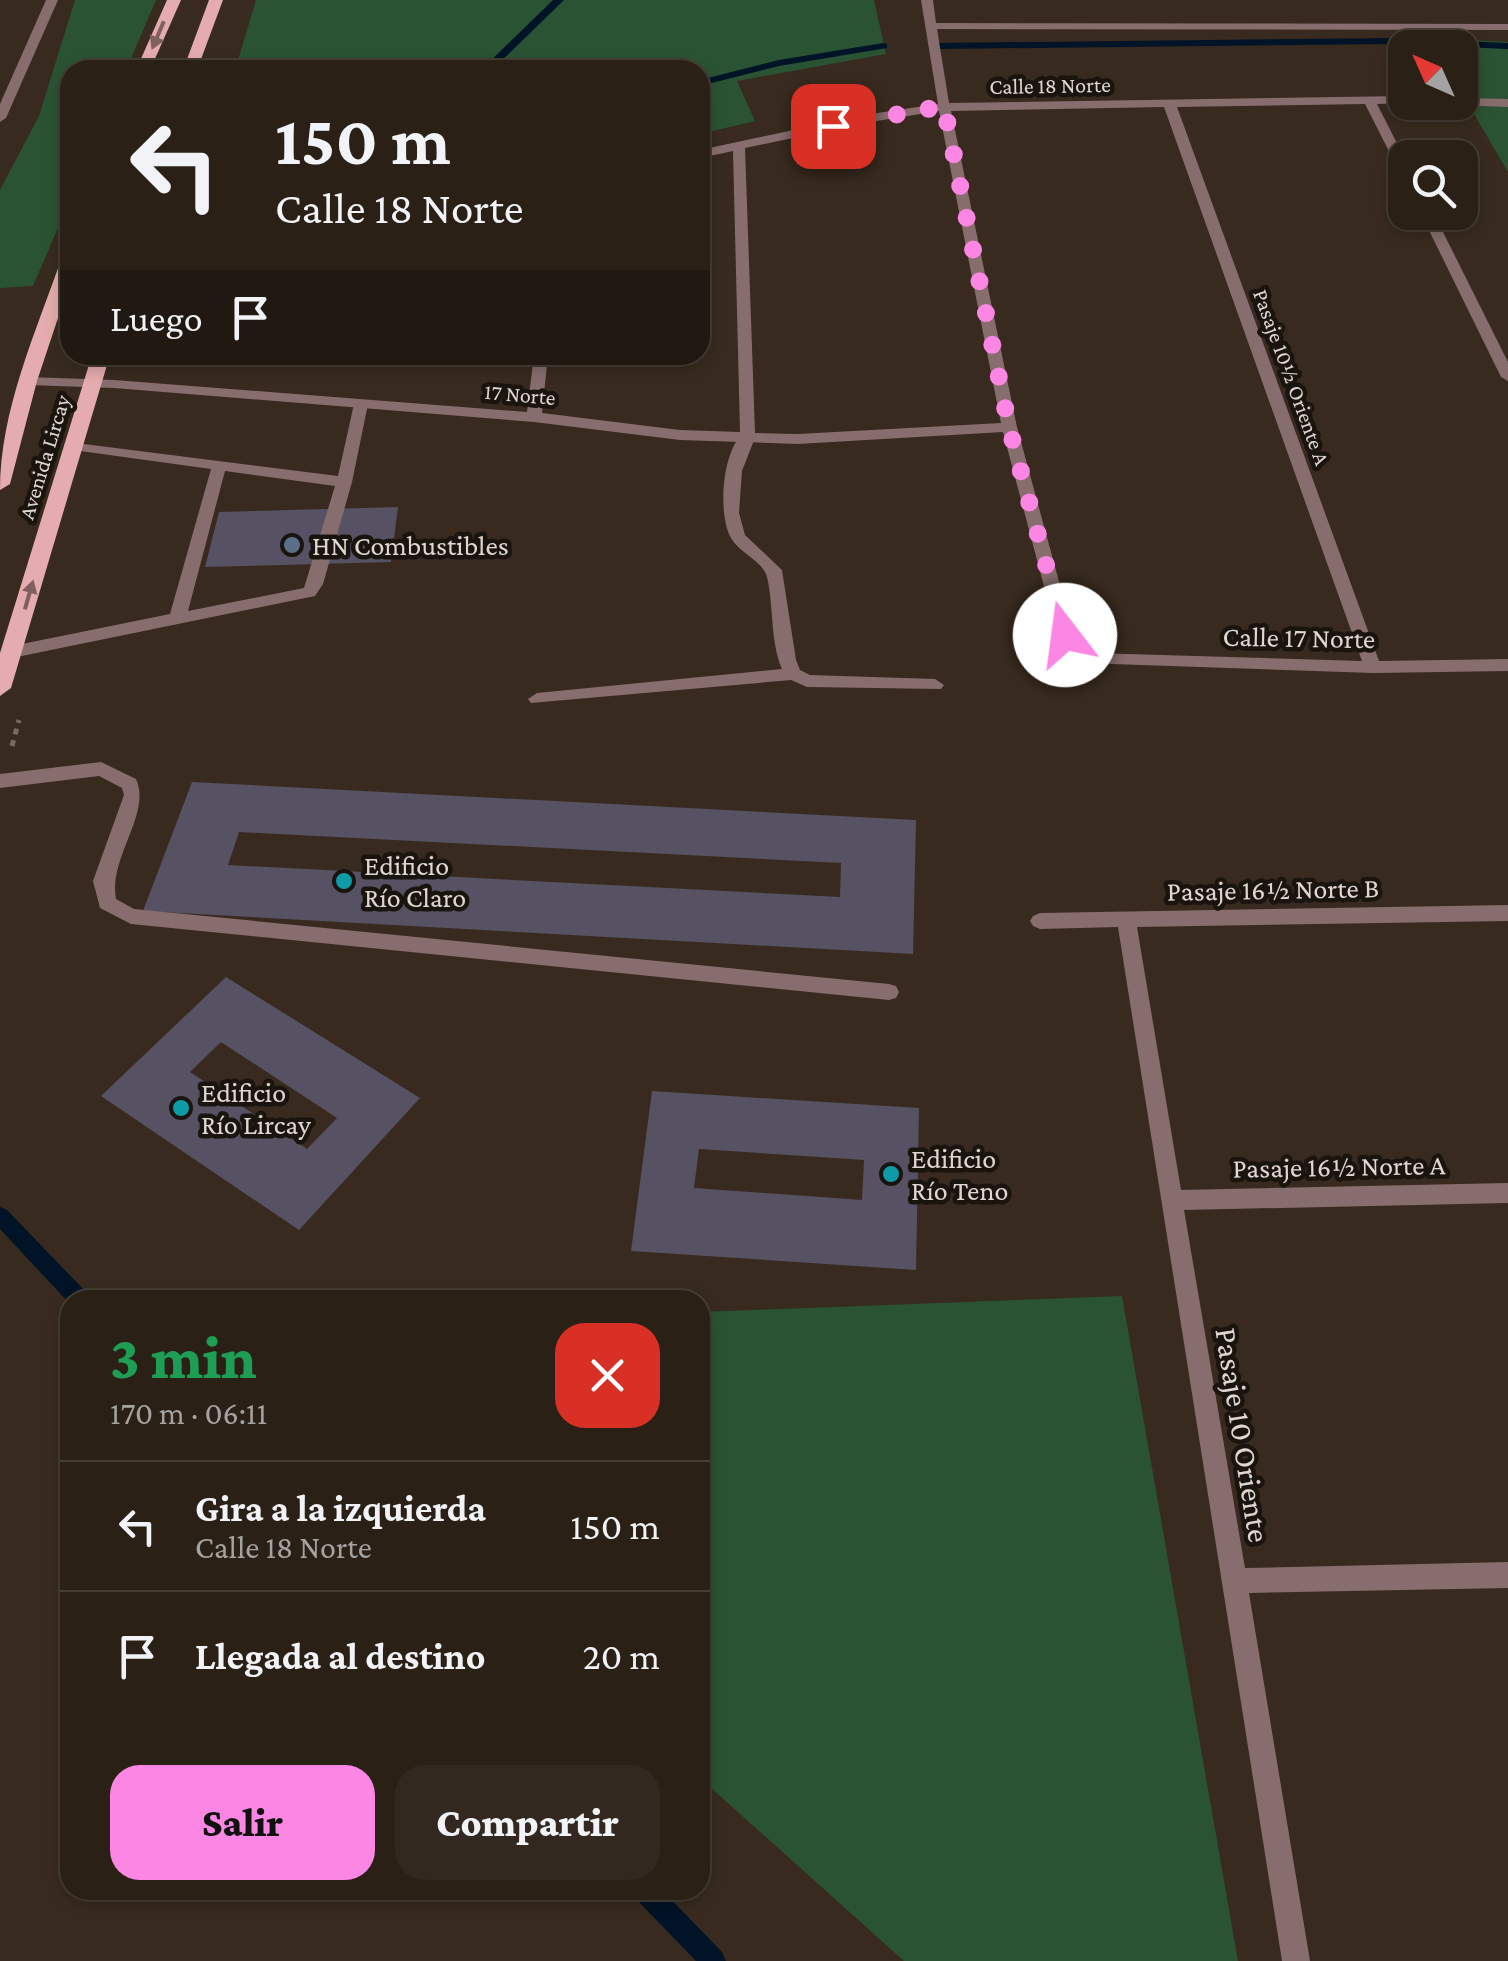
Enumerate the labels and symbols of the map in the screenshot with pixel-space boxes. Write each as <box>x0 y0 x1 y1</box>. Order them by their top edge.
one-way arrow <box>150 20 166 50</box>
north arrow <box>1388 30 1478 120</box>
street label: Calle 18 Norte <box>989 72 1111 99</box>
pin <box>791 84 876 169</box>
street label: Pasaje 10½ Oriente A <box>1248 286 1335 469</box>
street label: 17 Norte <box>483 379 557 410</box>
street label: Avenida Lircay <box>14 391 75 522</box>
place label: HN Combustibles <box>312 530 509 561</box>
marker: HN Combustibles <box>281 534 303 556</box>
one-way arrow <box>22 579 37 610</box>
position arrow <box>1013 583 1117 687</box>
street label: Calle 17 Norte <box>1222 621 1376 654</box>
place label: Edificio Río Claro <box>364 850 466 913</box>
marker: Edificio Río Claro <box>333 870 355 892</box>
street label: Pasaje 16½ Norte B <box>1167 872 1379 907</box>
place label: Edificio Río Lircay <box>201 1077 312 1140</box>
marker: Edificio Río Lircay <box>170 1097 192 1119</box>
place label: Edificio Río Teno <box>911 1143 1008 1206</box>
street label: Pasaje 16½ Norte A <box>1232 1149 1446 1184</box>
marker: Edificio Río Teno <box>880 1163 902 1185</box>
street label: Pasaje 10 Oriente <box>1208 1325 1278 1545</box>

